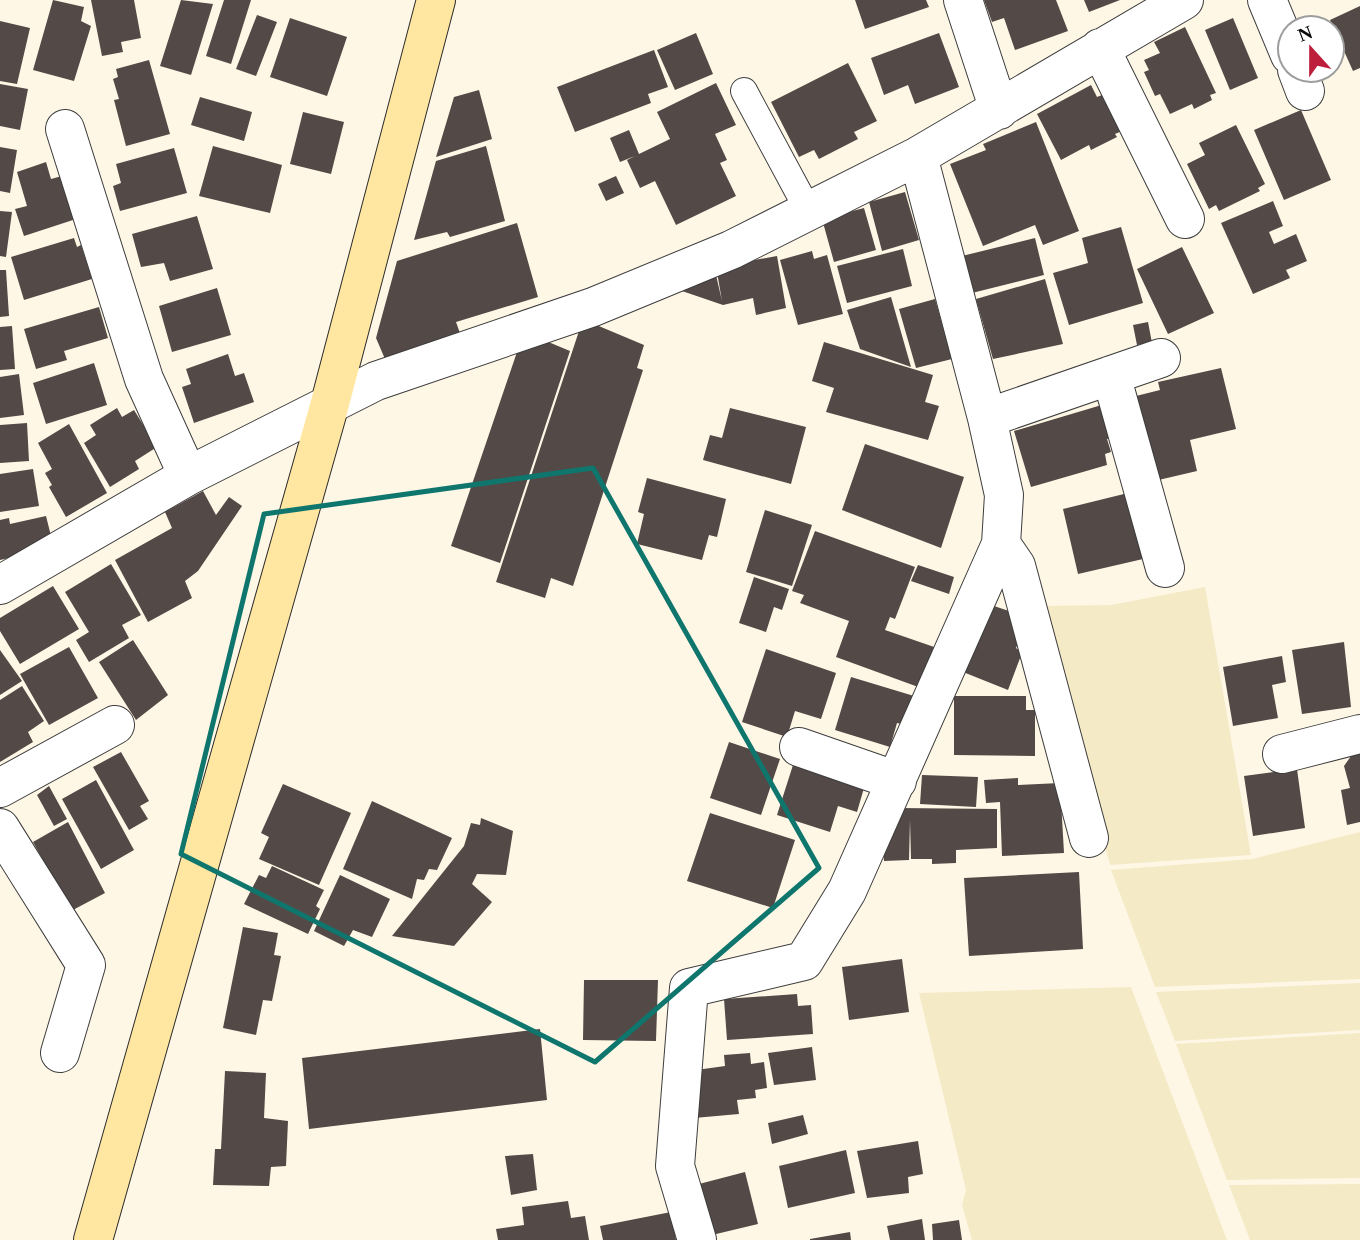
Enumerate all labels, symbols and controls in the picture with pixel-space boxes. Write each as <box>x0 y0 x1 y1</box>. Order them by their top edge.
north arrow <box>1276 14 1346 84</box>
text: N <box>1295 21 1316 46</box>

